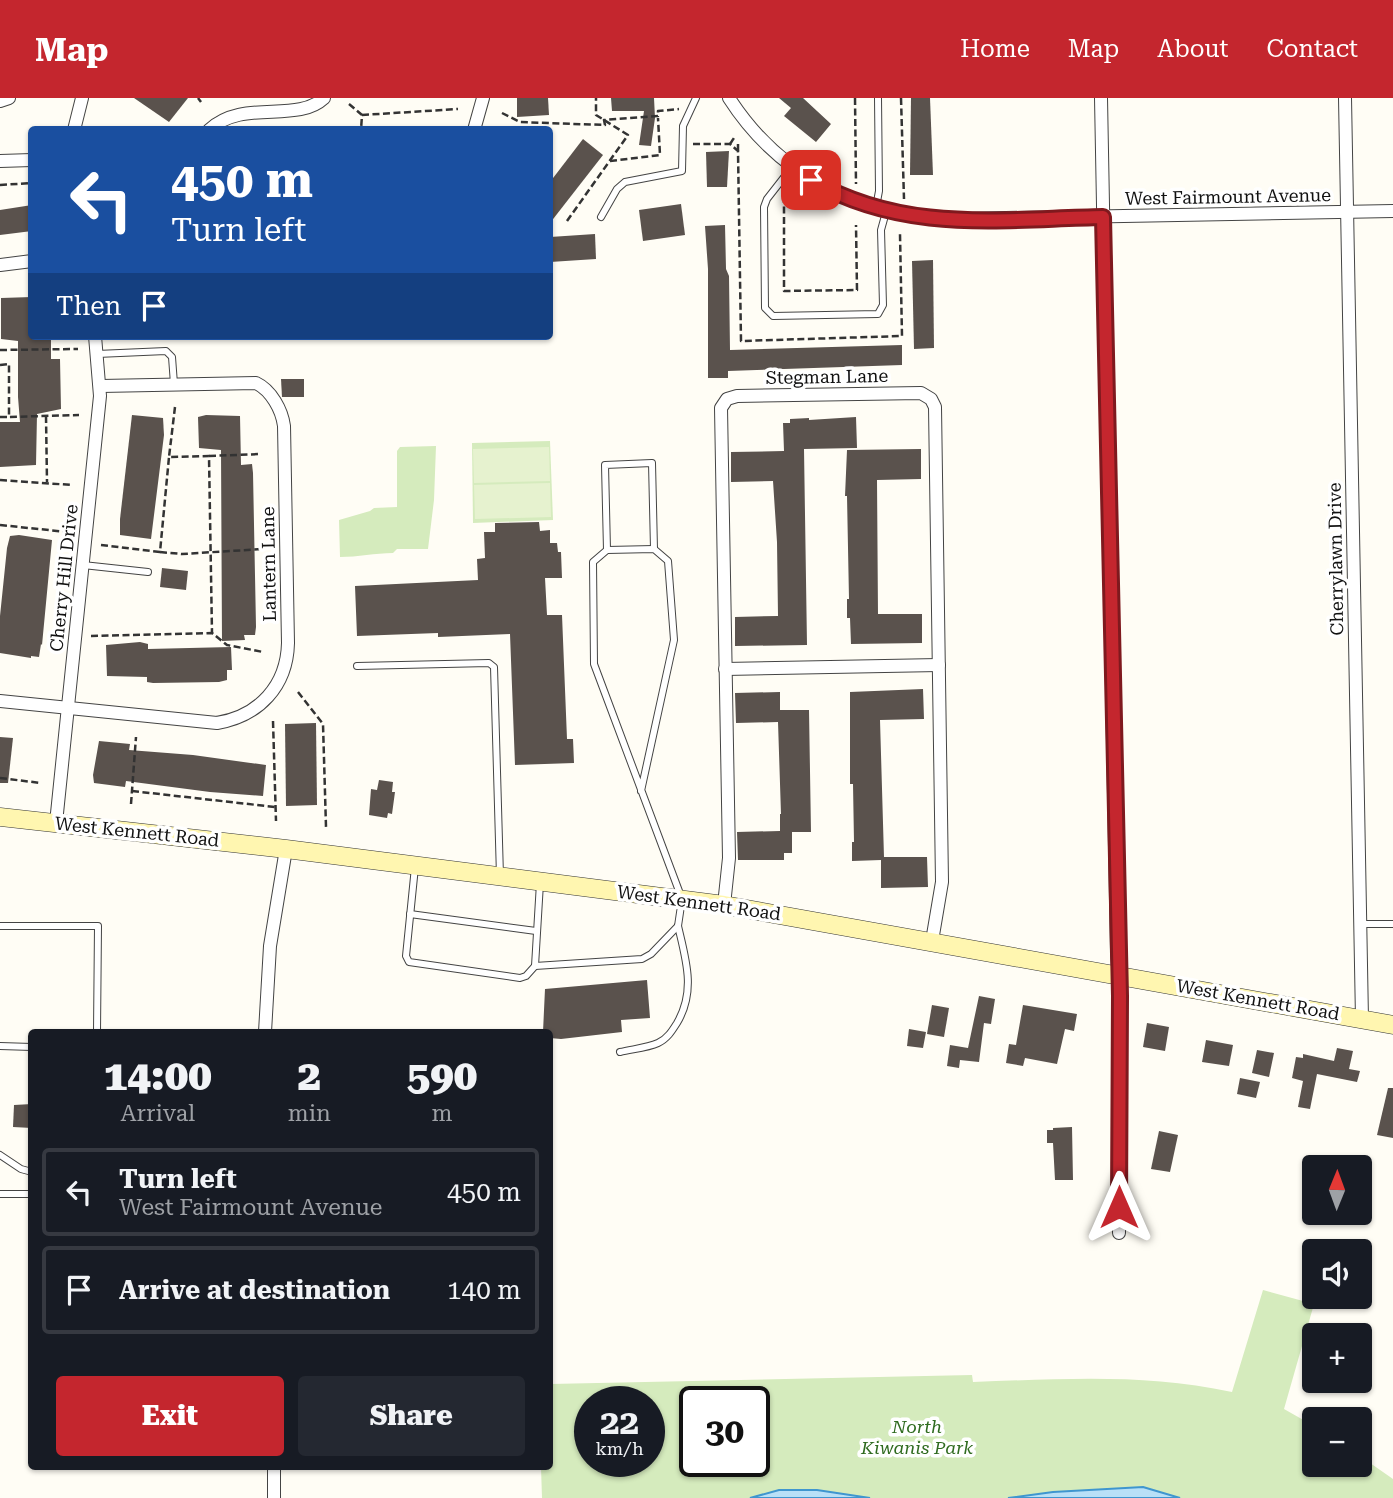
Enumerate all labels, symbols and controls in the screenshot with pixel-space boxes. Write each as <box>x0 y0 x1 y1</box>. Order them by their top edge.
text: Map <box>35 30 109 69</box>
text: Home <box>960 35 1030 63</box>
text: Map <box>1068 35 1119 63</box>
text: About <box>1157 35 1228 63</box>
text: Contact <box>1266 35 1358 63</box>
pin <box>781 150 841 210</box>
text: 450 m <box>171 152 313 209</box>
icon: left <box>56 154 147 245</box>
icon: arrive <box>792 161 830 199</box>
street label: West Fairmount Avenue <box>1125 184 1331 209</box>
text: Turn left <box>171 211 306 249</box>
icon: arrive <box>135 287 173 325</box>
text: Then <box>56 291 121 321</box>
street label: Stegman Lane <box>766 365 889 388</box>
street label: Cherrylawn Drive <box>1324 482 1347 636</box>
street label: Cherry Hill Drive <box>45 503 82 653</box>
street label: Lantern Lane <box>257 506 280 622</box>
street label: West Kennett Road <box>54 812 221 851</box>
street label: West Kennett Road <box>616 881 783 924</box>
street label: West Kennett Road <box>1175 975 1342 1024</box>
text: 14:00 <box>104 1051 212 1100</box>
text: 2 <box>297 1051 321 1100</box>
text: 590 <box>407 1051 477 1100</box>
text: Arrival <box>120 1100 195 1127</box>
text: min <box>288 1100 331 1127</box>
text: m <box>431 1100 452 1127</box>
north arrow <box>1302 1155 1372 1225</box>
map controls <box>1302 1155 1372 1477</box>
text: Turn left <box>119 1164 237 1194</box>
position arrow <box>1082 1170 1156 1244</box>
icon: left <box>60 1173 98 1211</box>
text: 450 m <box>447 1177 521 1207</box>
text: West Fairmount Avenue <box>119 1194 382 1221</box>
button: sound <box>1302 1239 1372 1309</box>
icon: arrive <box>60 1271 98 1309</box>
text: Arrive at destination <box>119 1275 390 1305</box>
text: 140 m <box>447 1275 521 1305</box>
button: + <box>1302 1323 1372 1393</box>
button: Exit <box>56 1376 284 1456</box>
button: Share <box>298 1376 525 1456</box>
speed limit sign: 30 <box>679 1386 770 1477</box>
text: 22 <box>600 1402 639 1443</box>
button: − <box>1302 1407 1372 1477</box>
park label: North Kiwanis Park <box>860 1416 973 1458</box>
text: km/h <box>595 1438 644 1459</box>

